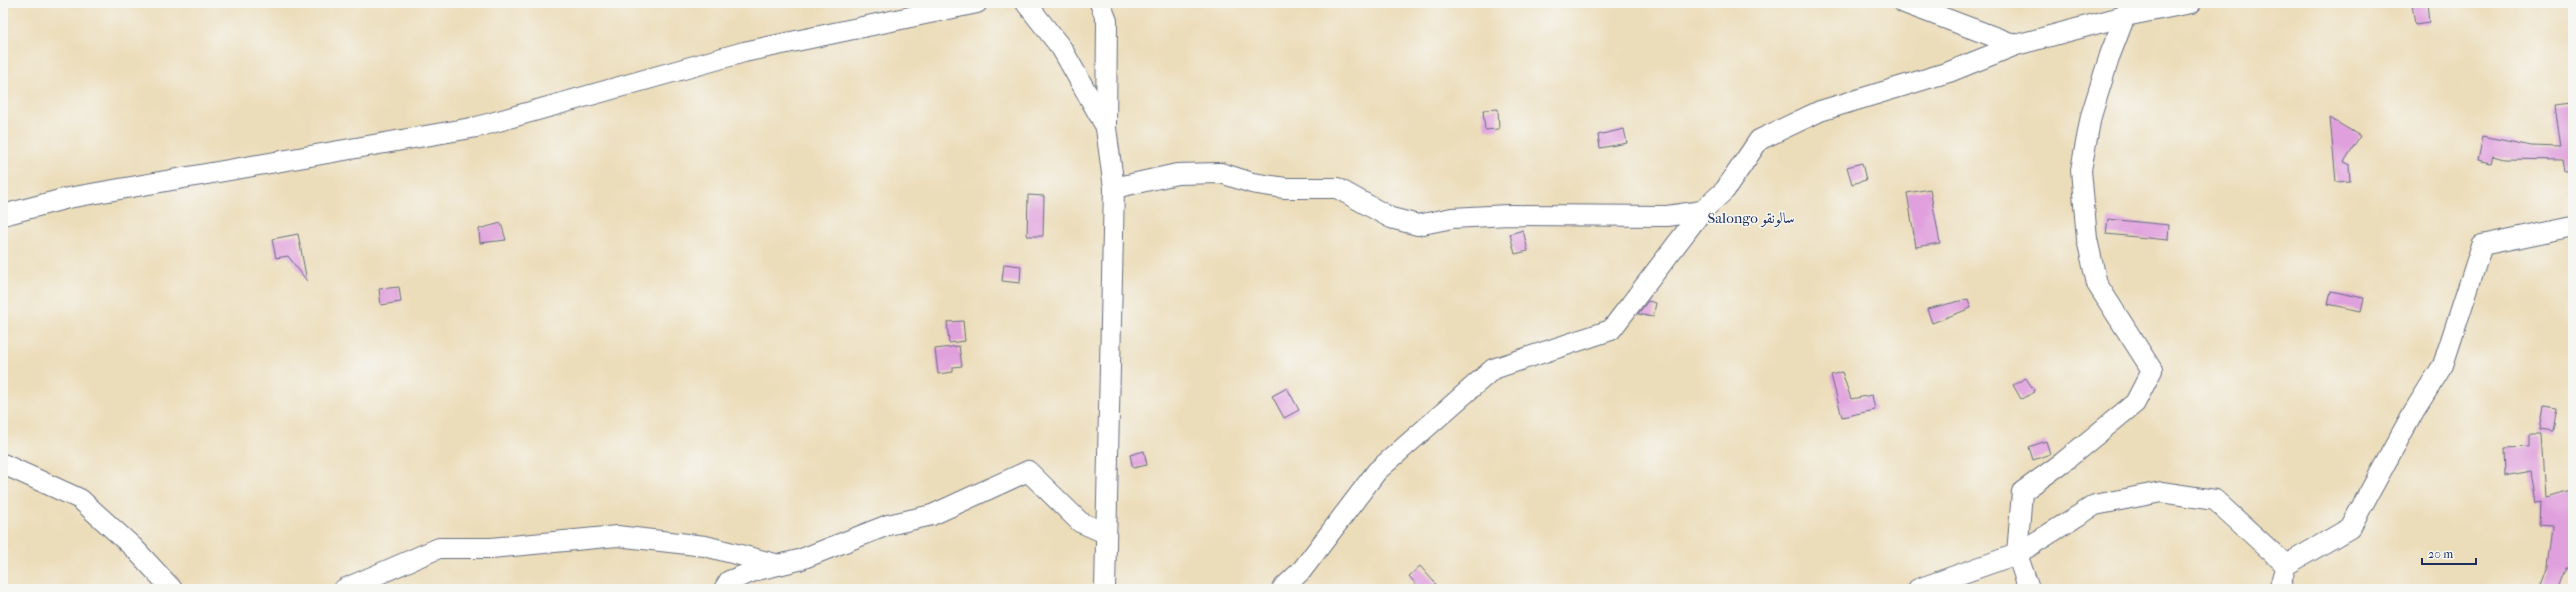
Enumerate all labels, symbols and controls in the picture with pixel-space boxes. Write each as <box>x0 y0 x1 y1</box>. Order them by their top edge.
district label: Salongo سالونقو <box>1707 209 1795 227</box>
scale bar <box>2422 540 2476 566</box>
text: 20 m <box>2428 547 2453 561</box>

